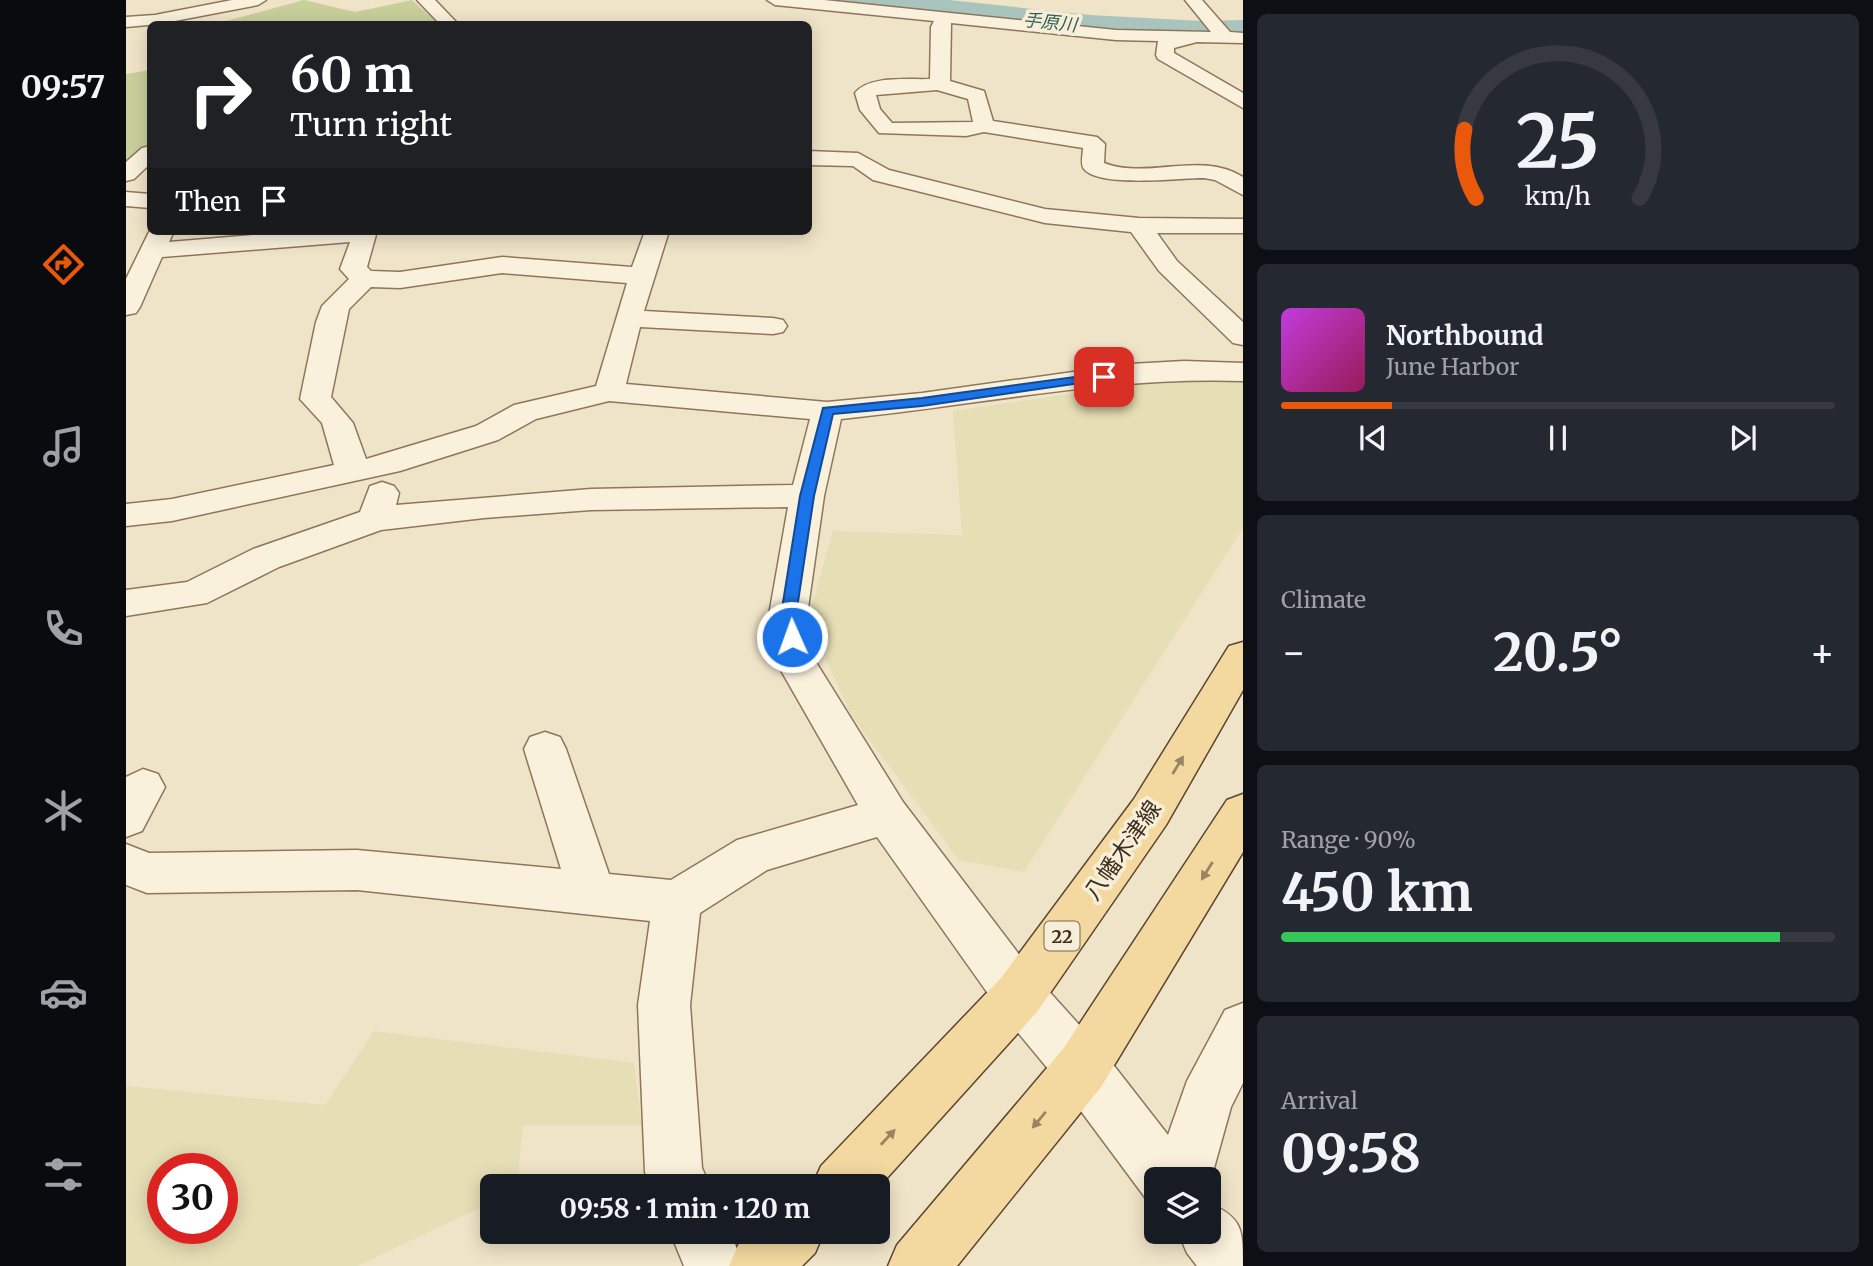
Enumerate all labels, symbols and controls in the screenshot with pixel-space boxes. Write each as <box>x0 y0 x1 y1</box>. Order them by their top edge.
water label: 手原川 <box>1022 8 1080 36</box>
text: 60 m <box>290 44 413 105</box>
icon: right <box>175 49 266 140</box>
text: 09:57 <box>21 67 105 107</box>
text: 25 <box>1516 97 1600 189</box>
text: Turn right <box>290 105 452 145</box>
text: km/h <box>1525 180 1591 212</box>
icon: arrive <box>255 182 293 220</box>
text: Then <box>175 185 241 218</box>
icon: directions <box>39 240 88 289</box>
text: Northbound <box>1386 319 1544 352</box>
pin <box>1074 347 1134 407</box>
text: June Harbor <box>1386 352 1519 381</box>
icon: arrive <box>1085 358 1123 396</box>
icon: previous <box>1354 419 1392 457</box>
icon: pause <box>1539 419 1577 457</box>
icon: next <box>1724 419 1762 457</box>
icon: music <box>39 422 88 471</box>
text: Climate <box>1281 585 1366 614</box>
position arrow <box>755 600 829 674</box>
icon: phone <box>39 604 88 653</box>
text: 20.5° <box>1493 620 1623 685</box>
text: − <box>1281 629 1306 676</box>
text: + <box>1810 629 1835 676</box>
one-way arrow <box>1171 756 1184 775</box>
icon: climate <box>39 786 88 835</box>
street label: 八幡木津線 <box>1077 795 1167 905</box>
text: Range · 90% <box>1281 825 1416 854</box>
text: 450 km <box>1281 860 1473 925</box>
one-way arrow <box>1200 861 1213 881</box>
road number: 22 <box>1044 922 1080 951</box>
icon: car <box>39 968 88 1017</box>
text: Arrival <box>1281 1086 1358 1115</box>
one-way arrow <box>1031 1111 1046 1129</box>
text: 09:58 <box>1281 1121 1421 1186</box>
one-way arrow <box>880 1129 896 1146</box>
icon: filters <box>39 1150 88 1199</box>
speed limit sign: 30 <box>147 1153 238 1244</box>
map controls <box>1144 1167 1221 1244</box>
button: layers <box>1144 1167 1221 1244</box>
text: 09:58 · 1 min · 120 m <box>560 1192 810 1225</box>

